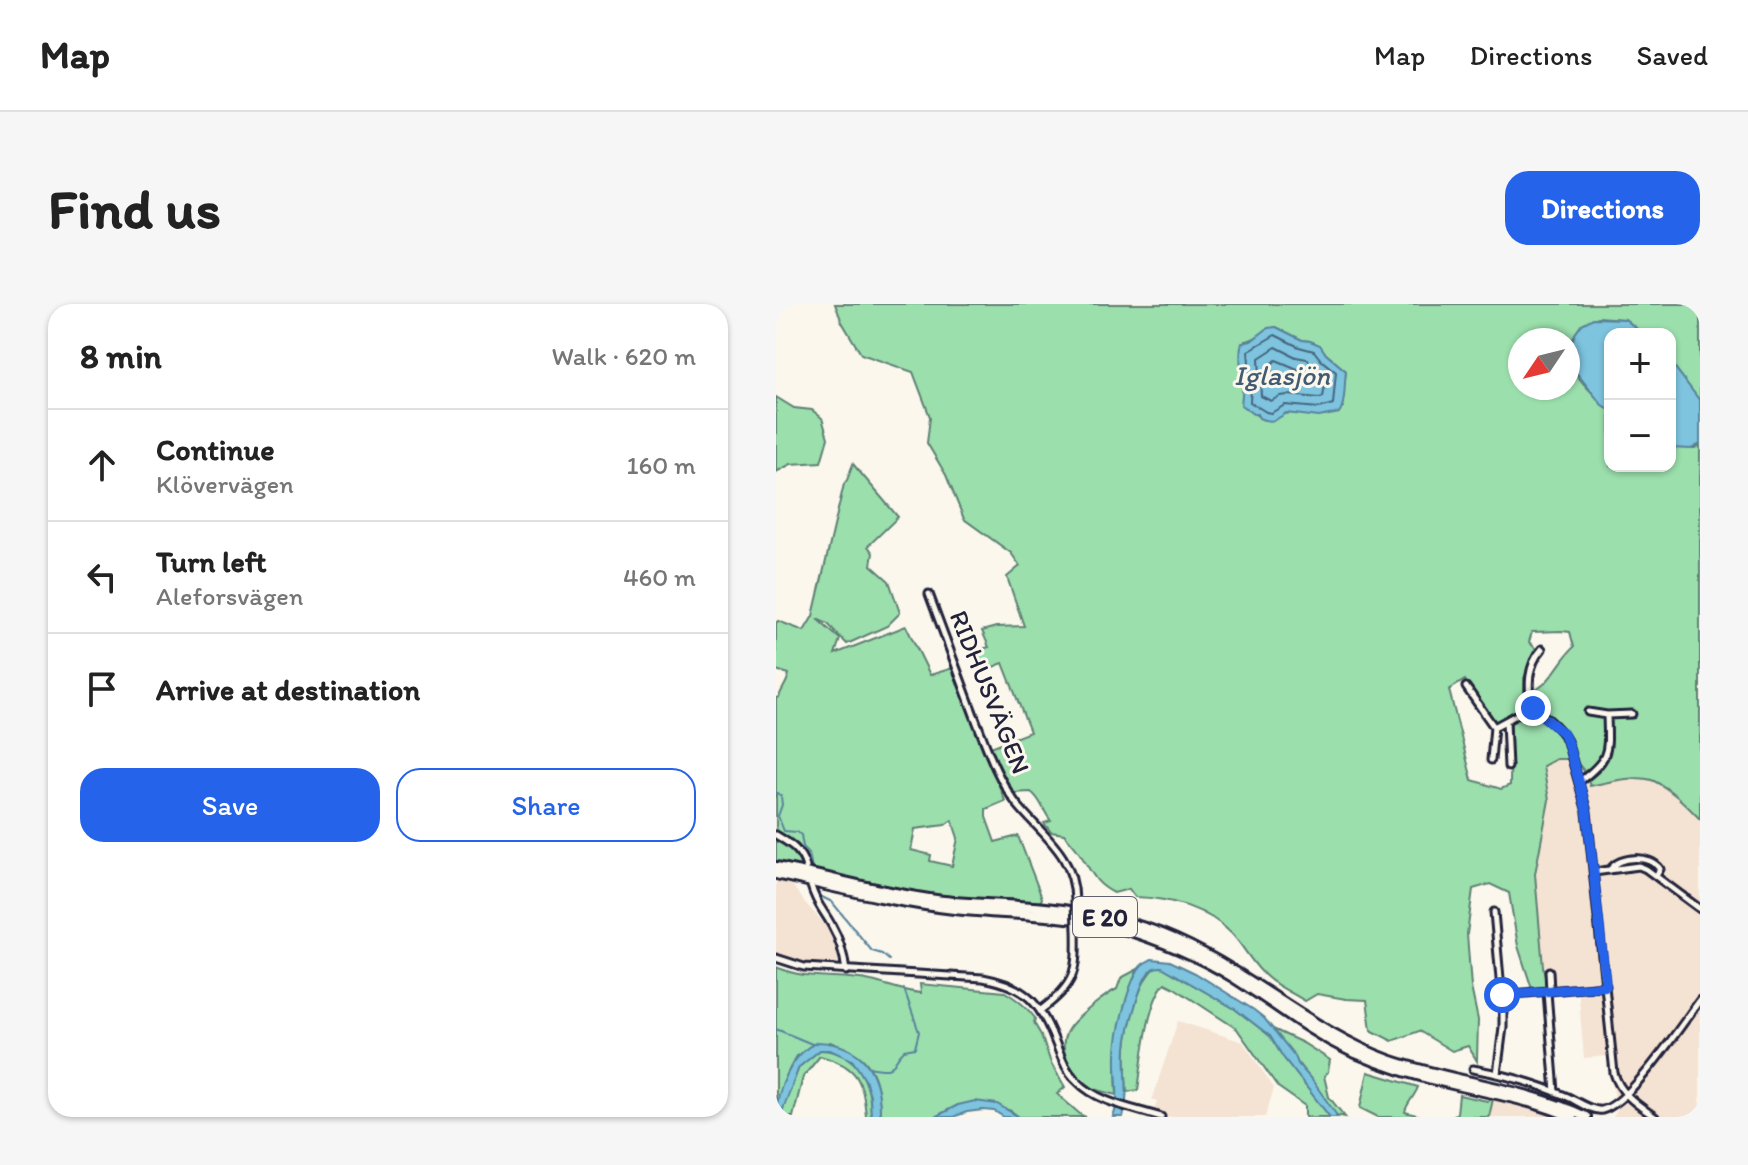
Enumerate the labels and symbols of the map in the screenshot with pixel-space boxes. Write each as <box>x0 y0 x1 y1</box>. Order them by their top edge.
north arrow <box>1508 328 1580 400</box>
water label: Iglasjön <box>1234 358 1330 392</box>
street label: RIDHUSVÄGEN <box>943 606 1037 778</box>
route end <box>1515 690 1551 726</box>
road number: E 20 <box>1073 897 1137 937</box>
route start <box>1484 977 1520 1013</box>

